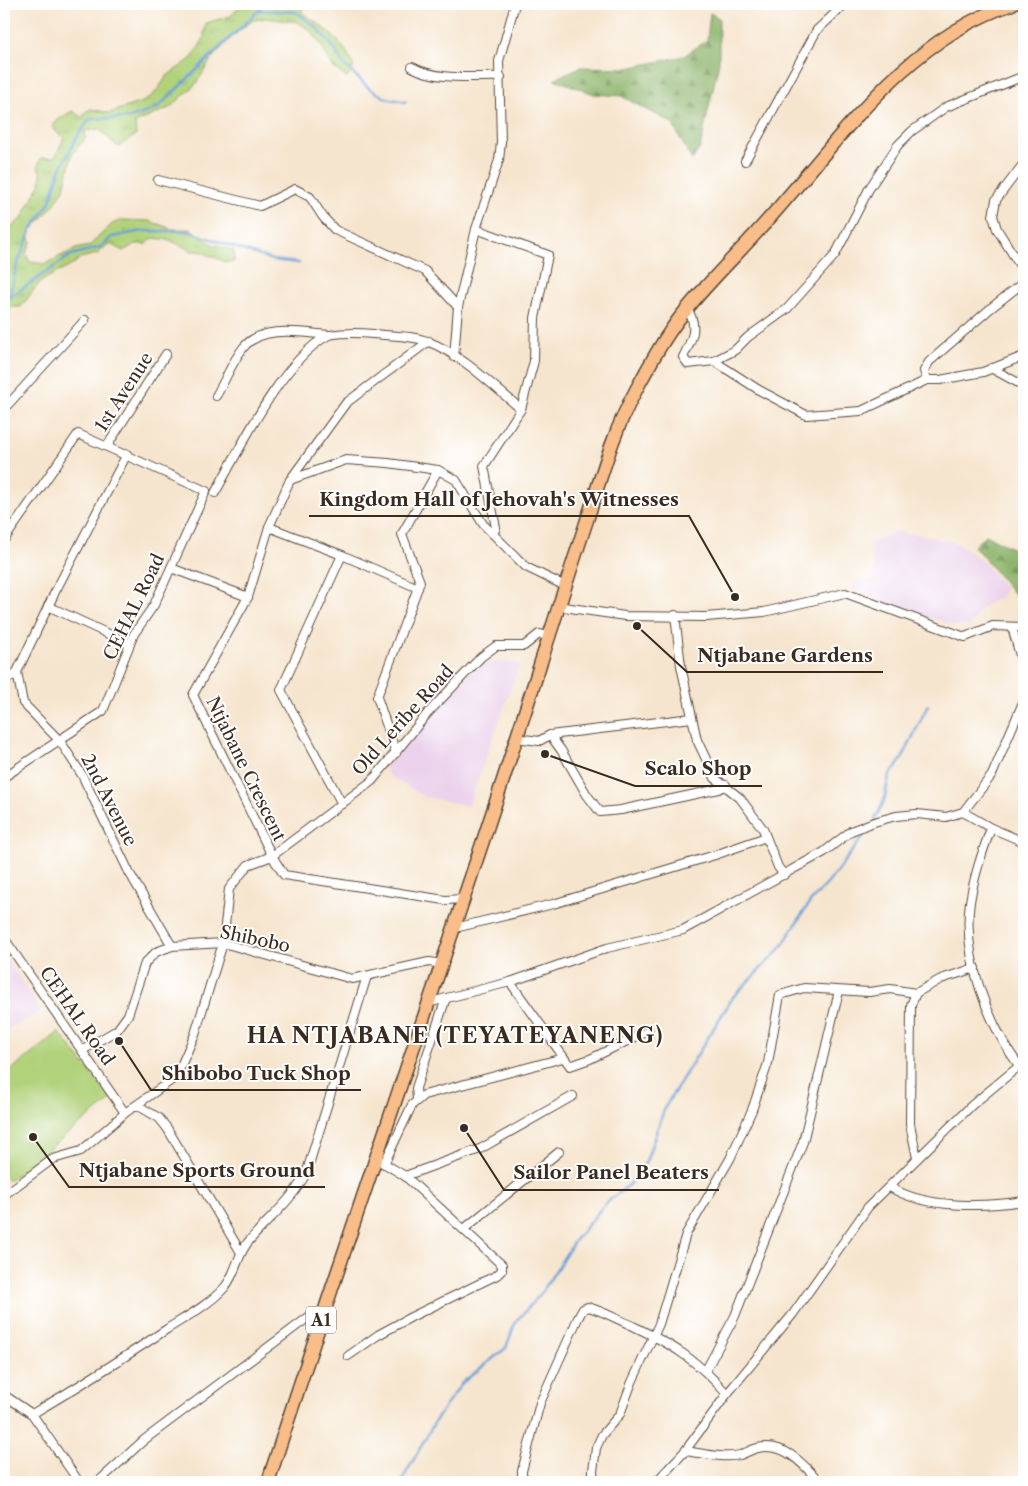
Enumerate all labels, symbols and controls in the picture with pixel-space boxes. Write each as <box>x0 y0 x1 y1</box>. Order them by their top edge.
street label: 1st Avenue <box>90 348 158 436</box>
callout: Kingdom Hall of Jehovah's Witnesses <box>309 482 689 516</box>
text: Kingdom Hall of Jehovah's Witnesses <box>319 488 679 511</box>
street label: CEHAL Road <box>99 550 169 664</box>
callout: Ntjabane Gardens <box>687 638 883 672</box>
text: Ntjabane Gardens <box>697 644 873 667</box>
street label: Old Leribe Road <box>348 660 458 780</box>
street label: Ntjabane Crescent <box>201 693 291 846</box>
street label: 2nd Avenue <box>76 750 142 850</box>
callout: Scalo Shop <box>635 752 762 786</box>
text: Scalo Shop <box>644 757 752 780</box>
street label: Shibobo <box>218 921 292 957</box>
street label: CEHAL Road <box>35 962 119 1070</box>
district label: HA NTJABANE (TEYATEYANENG) <box>247 1022 663 1049</box>
callout: Shibobo Tuck Shop <box>151 1056 361 1090</box>
text: Shibobo Tuck Shop <box>161 1062 351 1085</box>
callout: Ntjabane Sports Ground <box>69 1153 325 1187</box>
callout: Sailor Panel Beaters <box>504 1156 719 1190</box>
text: Ntjabane Sports Ground <box>79 1159 316 1182</box>
text: Sailor Panel Beaters <box>513 1161 709 1184</box>
road number: A1 <box>306 1306 336 1334</box>

